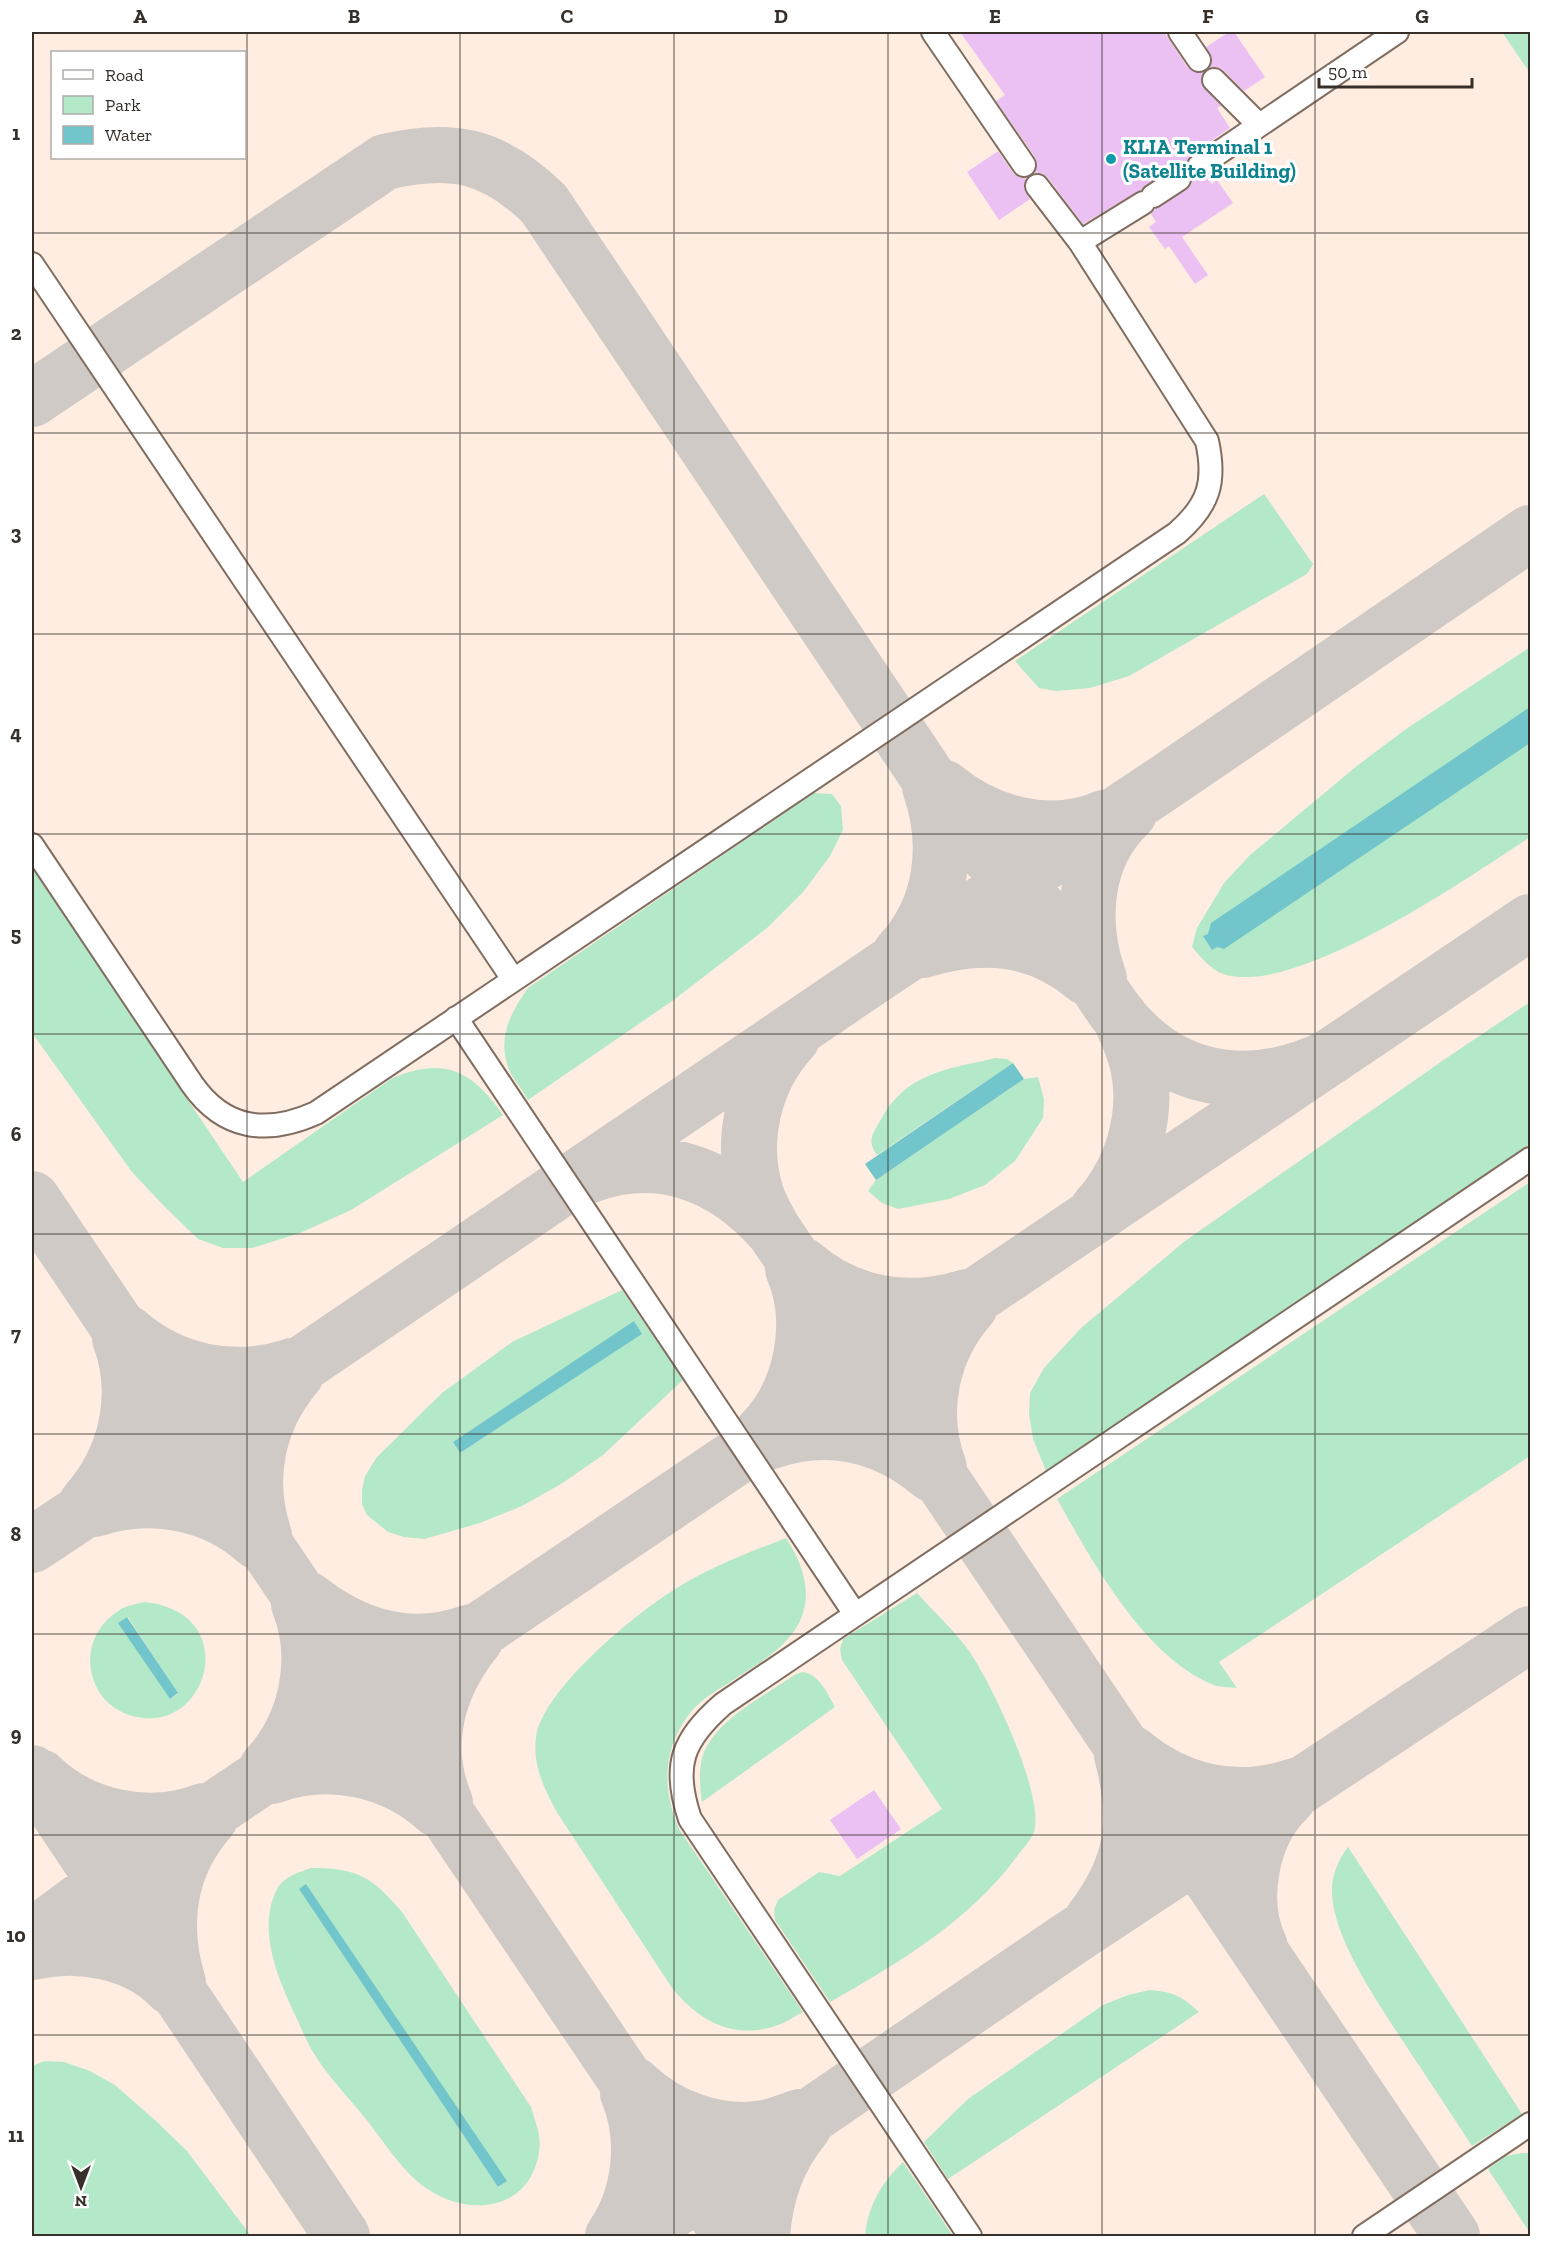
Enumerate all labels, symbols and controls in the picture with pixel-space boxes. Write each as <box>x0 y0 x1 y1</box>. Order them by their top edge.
text: A <box>133 4 147 28</box>
text: B <box>348 4 360 28</box>
text: C <box>561 4 574 28</box>
text: D <box>774 4 788 28</box>
text: E <box>989 4 1001 28</box>
text: F <box>1202 4 1214 28</box>
text: G <box>1415 4 1429 28</box>
legend <box>51 51 246 159</box>
scale bar <box>1319 51 1472 89</box>
text: 50 m <box>1328 61 1368 83</box>
text: Road <box>105 64 144 86</box>
text: Park <box>105 94 141 116</box>
text: 1 <box>12 121 20 145</box>
text: Water <box>105 124 152 146</box>
place label: KLIA Terminal 1 (Satellite Building) <box>1123 134 1296 183</box>
marker: KLIA Terminal 1 (Satellite Building) <box>1104 152 1118 166</box>
text: 2 <box>11 321 22 345</box>
text: 3 <box>11 521 22 545</box>
text: 4 <box>10 721 22 745</box>
text: 5 <box>11 922 21 946</box>
text: 6 <box>11 1122 22 1146</box>
text: 7 <box>11 1322 21 1346</box>
text: 8 <box>11 1522 22 1546</box>
text: 9 <box>11 1722 22 1746</box>
text: 10 <box>6 1923 26 1947</box>
text: 11 <box>8 2123 24 2147</box>
north arrow <box>51 2157 111 2217</box>
text: N <box>75 2192 87 2211</box>

